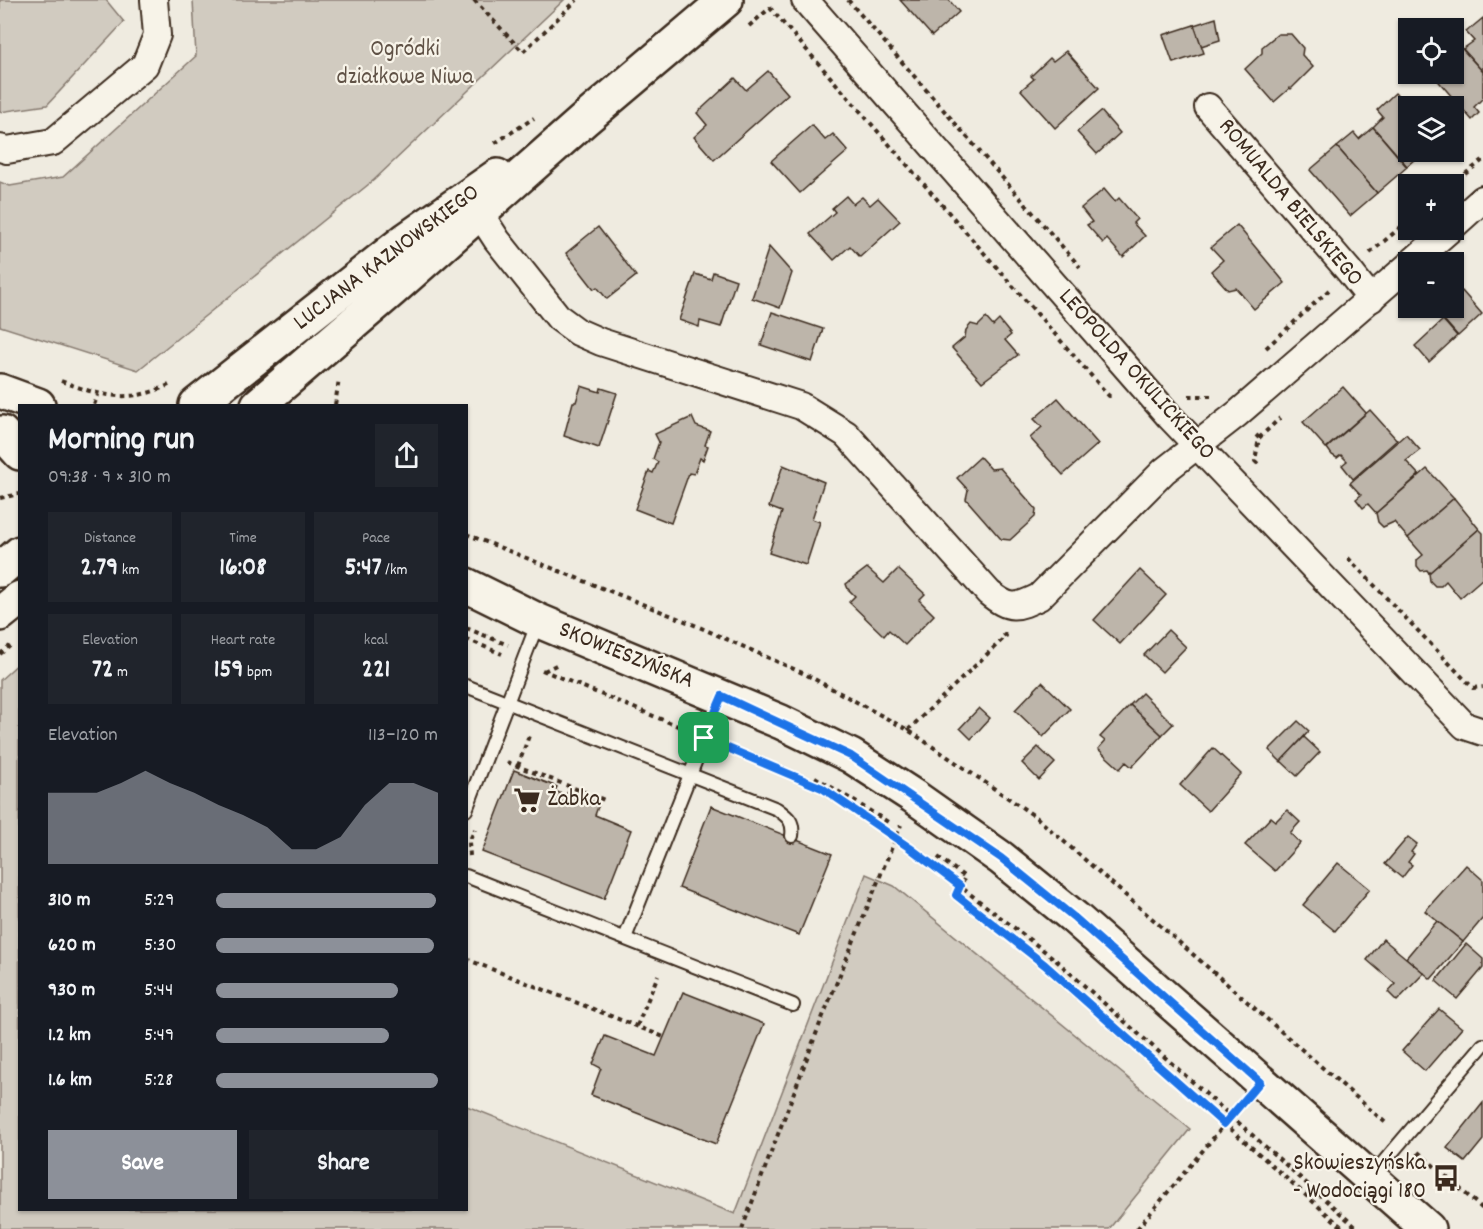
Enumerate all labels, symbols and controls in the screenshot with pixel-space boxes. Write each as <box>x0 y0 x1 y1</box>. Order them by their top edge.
map controls <box>1398 18 1464 318</box>
button: locate <box>1398 18 1464 84</box>
park label: Ogródki działkowe Niwa <box>336 33 474 95</box>
button: layers <box>1398 96 1464 162</box>
street label: ROMUALDA BIELSKIEGO <box>1209 111 1371 295</box>
button: + <box>1398 174 1464 240</box>
street label: LUCJANA KAZNOWSKIEGO <box>287 177 487 339</box>
button: − <box>1398 252 1464 318</box>
street label: LEOPOLDA OKULICKIEGO <box>1049 282 1223 468</box>
text: Morning run <box>48 418 195 465</box>
button: share <box>375 424 438 487</box>
text: 09:38 · 9 × 310 m <box>48 464 171 492</box>
text: Distance <box>84 527 136 550</box>
text: Time <box>229 527 257 550</box>
text: Pace <box>362 527 390 550</box>
text: 2.79 <box>81 550 118 587</box>
text: 16:08 <box>219 550 267 587</box>
text: 5:47 <box>345 550 382 587</box>
text: km <box>118 559 139 582</box>
text: /km <box>382 559 407 582</box>
street label: SKOWIESZYŃSKA <box>553 613 699 699</box>
text: Elevation <box>82 629 138 652</box>
text: Heart rate <box>211 629 275 652</box>
text: kcal <box>364 629 388 652</box>
text: 72 <box>92 652 113 689</box>
text: 159 <box>214 652 243 689</box>
text: 221 <box>362 652 390 689</box>
text: m <box>113 661 128 684</box>
text: bpm <box>243 661 272 684</box>
pin <box>678 712 729 763</box>
icon: arrive <box>687 721 720 754</box>
text: Elevation <box>48 722 118 750</box>
text: 113–120 m <box>368 722 438 750</box>
place label: Żabka <box>547 783 601 817</box>
supermarket icon: Żabka <box>512 785 542 815</box>
text: 310 m <box>48 887 90 915</box>
text: 5:29 <box>144 887 174 915</box>
text: 620 m <box>48 932 96 960</box>
text: 5:30 <box>144 932 176 960</box>
text: 930 m <box>48 977 95 1005</box>
text: 5:44 <box>144 977 173 1005</box>
text: 1.2 km <box>48 1022 91 1050</box>
text: 5:49 <box>144 1022 174 1050</box>
text: 1.6 km <box>48 1067 92 1095</box>
text: 5:28 <box>144 1067 173 1095</box>
button: Save <box>48 1130 237 1199</box>
button: Share <box>249 1130 438 1199</box>
place label: Skowieszyńska - Wodociągi 180 <box>1293 1147 1427 1209</box>
bus stop icon: Skowieszyńska - Wodociągi 180 <box>1431 1163 1461 1193</box>

